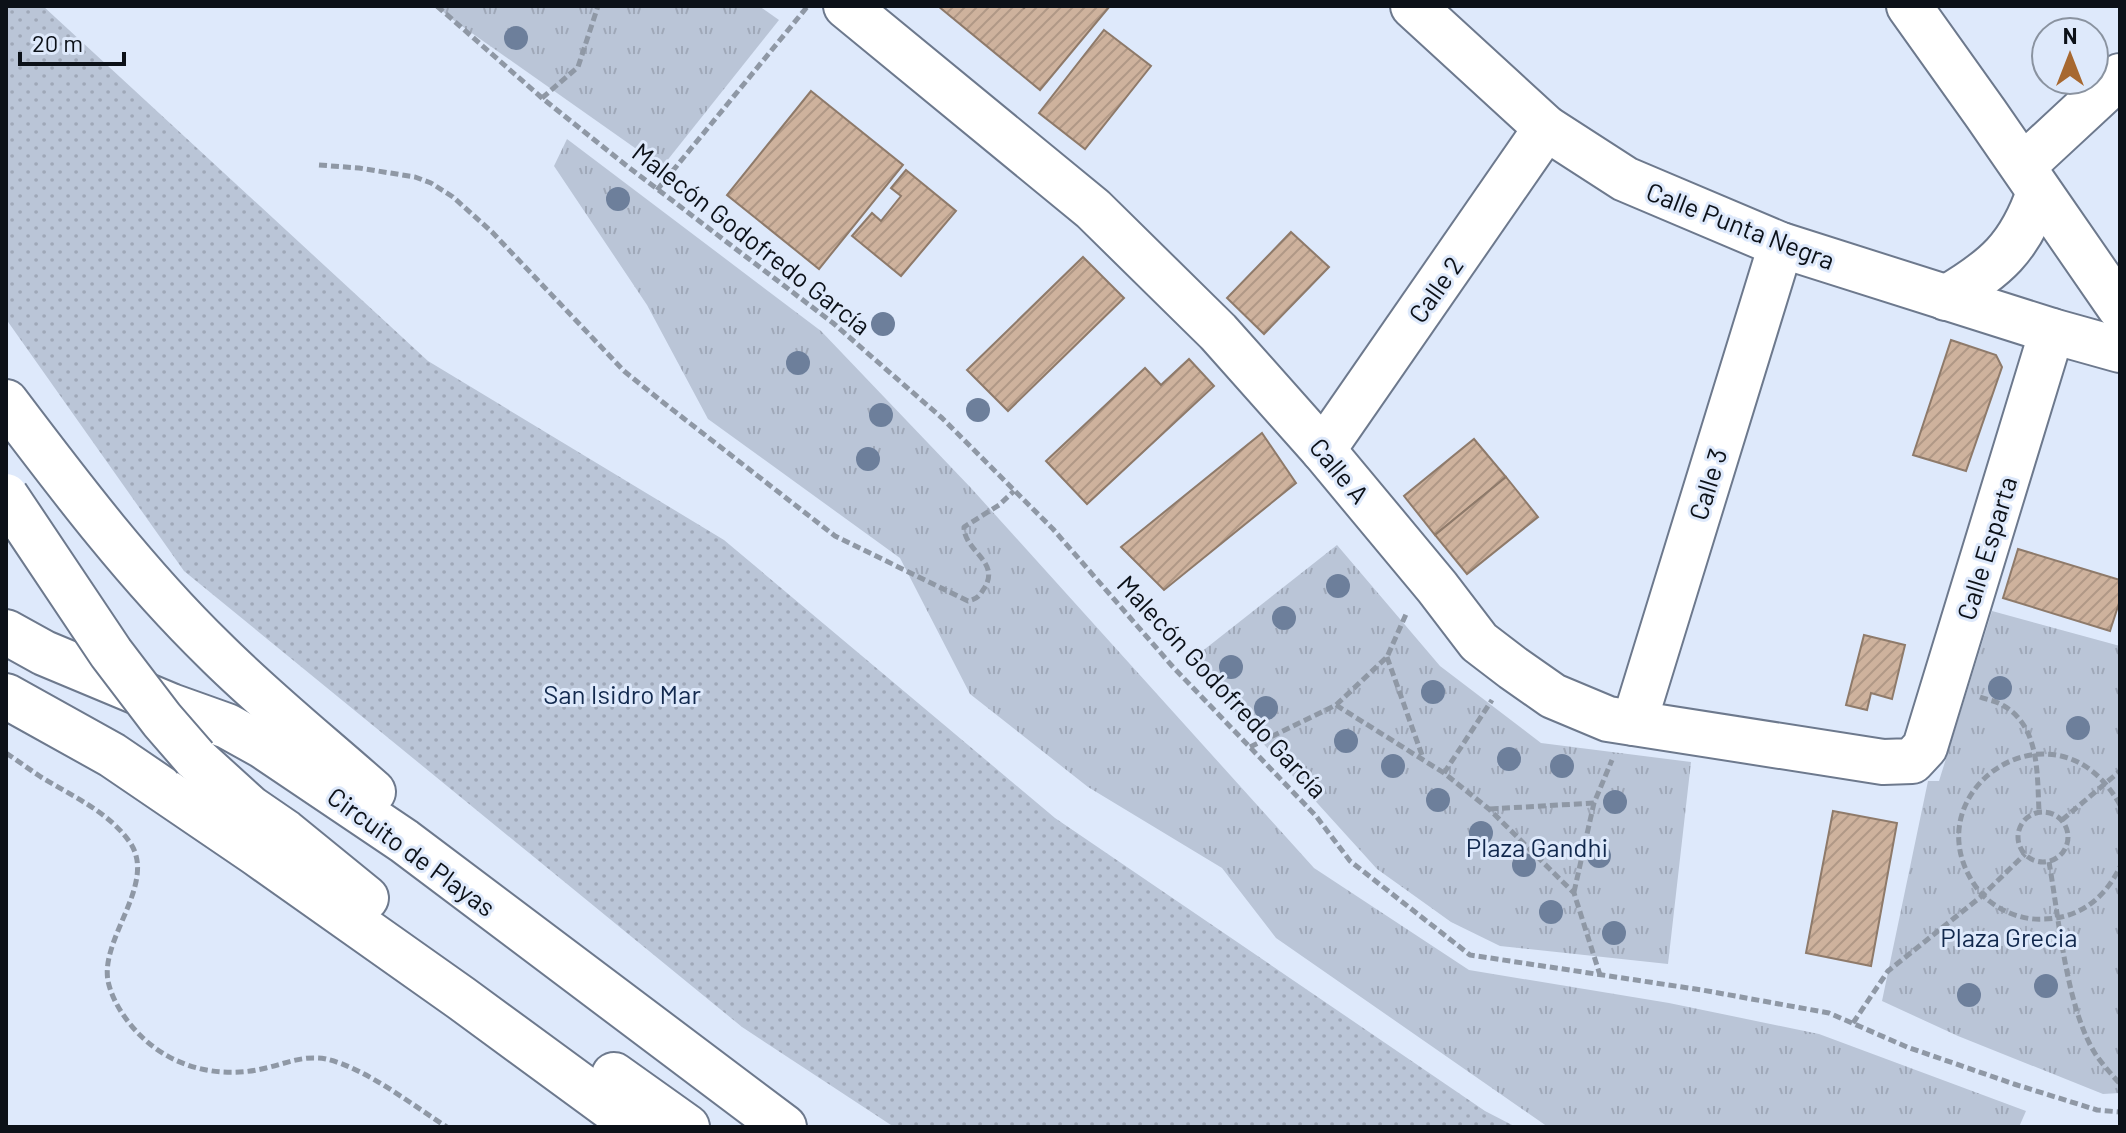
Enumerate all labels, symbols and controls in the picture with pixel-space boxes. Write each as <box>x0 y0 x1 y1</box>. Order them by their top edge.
scale bar <box>20 16 124 66</box>
north arrow <box>2030 16 2110 96</box>
text: N <box>2063 22 2077 48</box>
text: 20 m <box>32 28 83 57</box>
street label: Malecón Godofredo García <box>627 135 877 341</box>
street label: Calle Punta Negra <box>1642 175 1840 275</box>
street label: Calle 2 <box>1401 250 1469 328</box>
street label: Calle A <box>1304 431 1376 509</box>
street label: Calle 3 <box>1681 444 1733 524</box>
street label: Calle Esparta <box>1949 473 2023 623</box>
street label: Malecón Godofredo García <box>1112 568 1334 804</box>
park label: San Isidro Mar <box>543 678 701 709</box>
street label: Circuito de Playas <box>322 780 502 922</box>
park label: Plaza Gandhi <box>1466 831 1608 862</box>
park label: Plaza Grecia <box>1940 921 2078 952</box>

